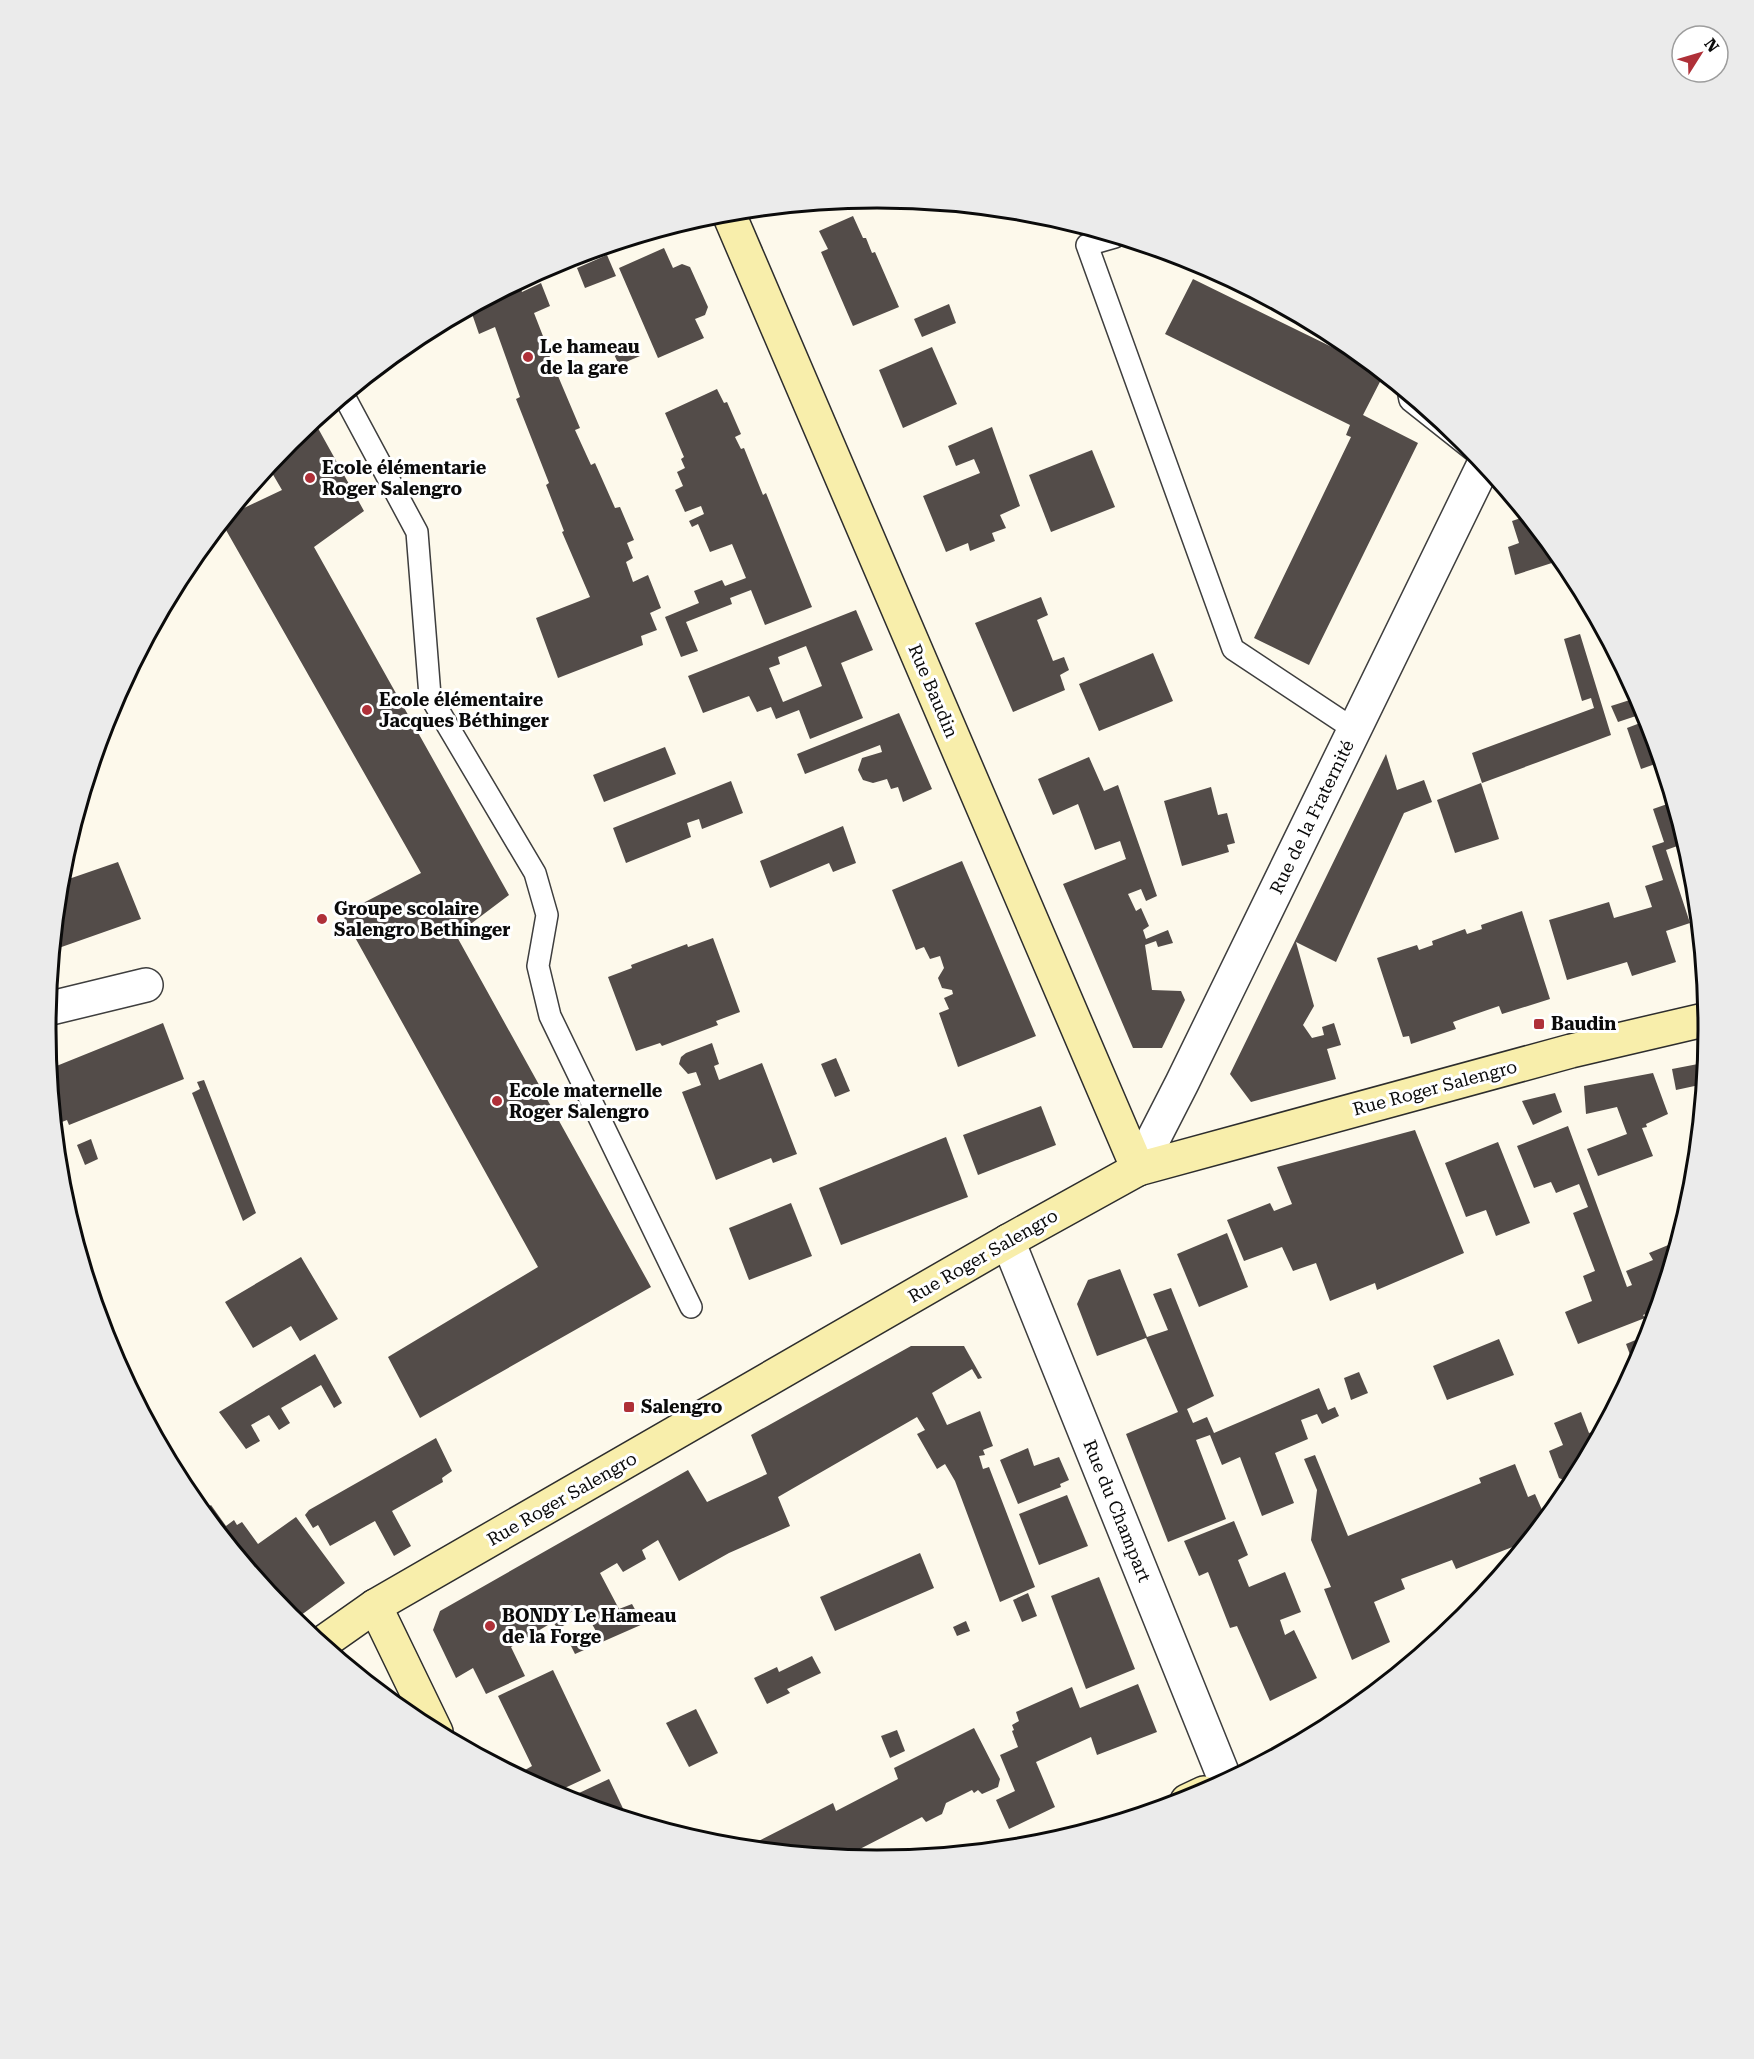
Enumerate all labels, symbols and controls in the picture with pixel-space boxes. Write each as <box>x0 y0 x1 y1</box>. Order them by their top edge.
north arrow <box>1670 24 1730 84</box>
text: N <box>1700 35 1723 56</box>
place label: Le hameau de la gare <box>540 336 640 378</box>
marker: Le hameau de la gare <box>521 350 535 364</box>
place label: Ecole élémentarie Roger Salengro <box>322 457 487 499</box>
marker: Ecole élémentarie Roger Salengro <box>303 471 317 485</box>
street label: Rue Baudin <box>904 641 963 741</box>
place label: Ecole élémentaire Jacques Béthinger <box>379 689 549 731</box>
marker: Ecole élémentaire Jacques Béthinger <box>360 703 374 717</box>
street label: Rue de la Fraternité <box>1265 736 1358 897</box>
place label: Groupe scolaire Salengro Bethinger <box>334 898 511 940</box>
marker: Groupe scolaire Salengro Bethinger <box>315 912 329 926</box>
place label: Baudin <box>1551 1013 1616 1034</box>
marker: Baudin <box>1532 1017 1546 1031</box>
street label: Rue Roger Salengro <box>1350 1055 1519 1120</box>
place label: Ecole maternelle Roger Salengro <box>509 1080 663 1122</box>
marker: Ecole maternelle Roger Salengro <box>490 1094 504 1108</box>
street label: Rue Roger Salengro <box>904 1204 1061 1307</box>
place label: Salengro <box>641 1396 723 1417</box>
marker: Salengro <box>622 1400 636 1414</box>
street label: Rue du Champart <box>1079 1437 1156 1585</box>
street label: Rue Roger Salengro <box>483 1447 640 1550</box>
place label: BONDY Le Hameau de la Forge <box>502 1605 677 1647</box>
marker: BONDY Le Hameau de la Forge <box>483 1619 497 1633</box>

